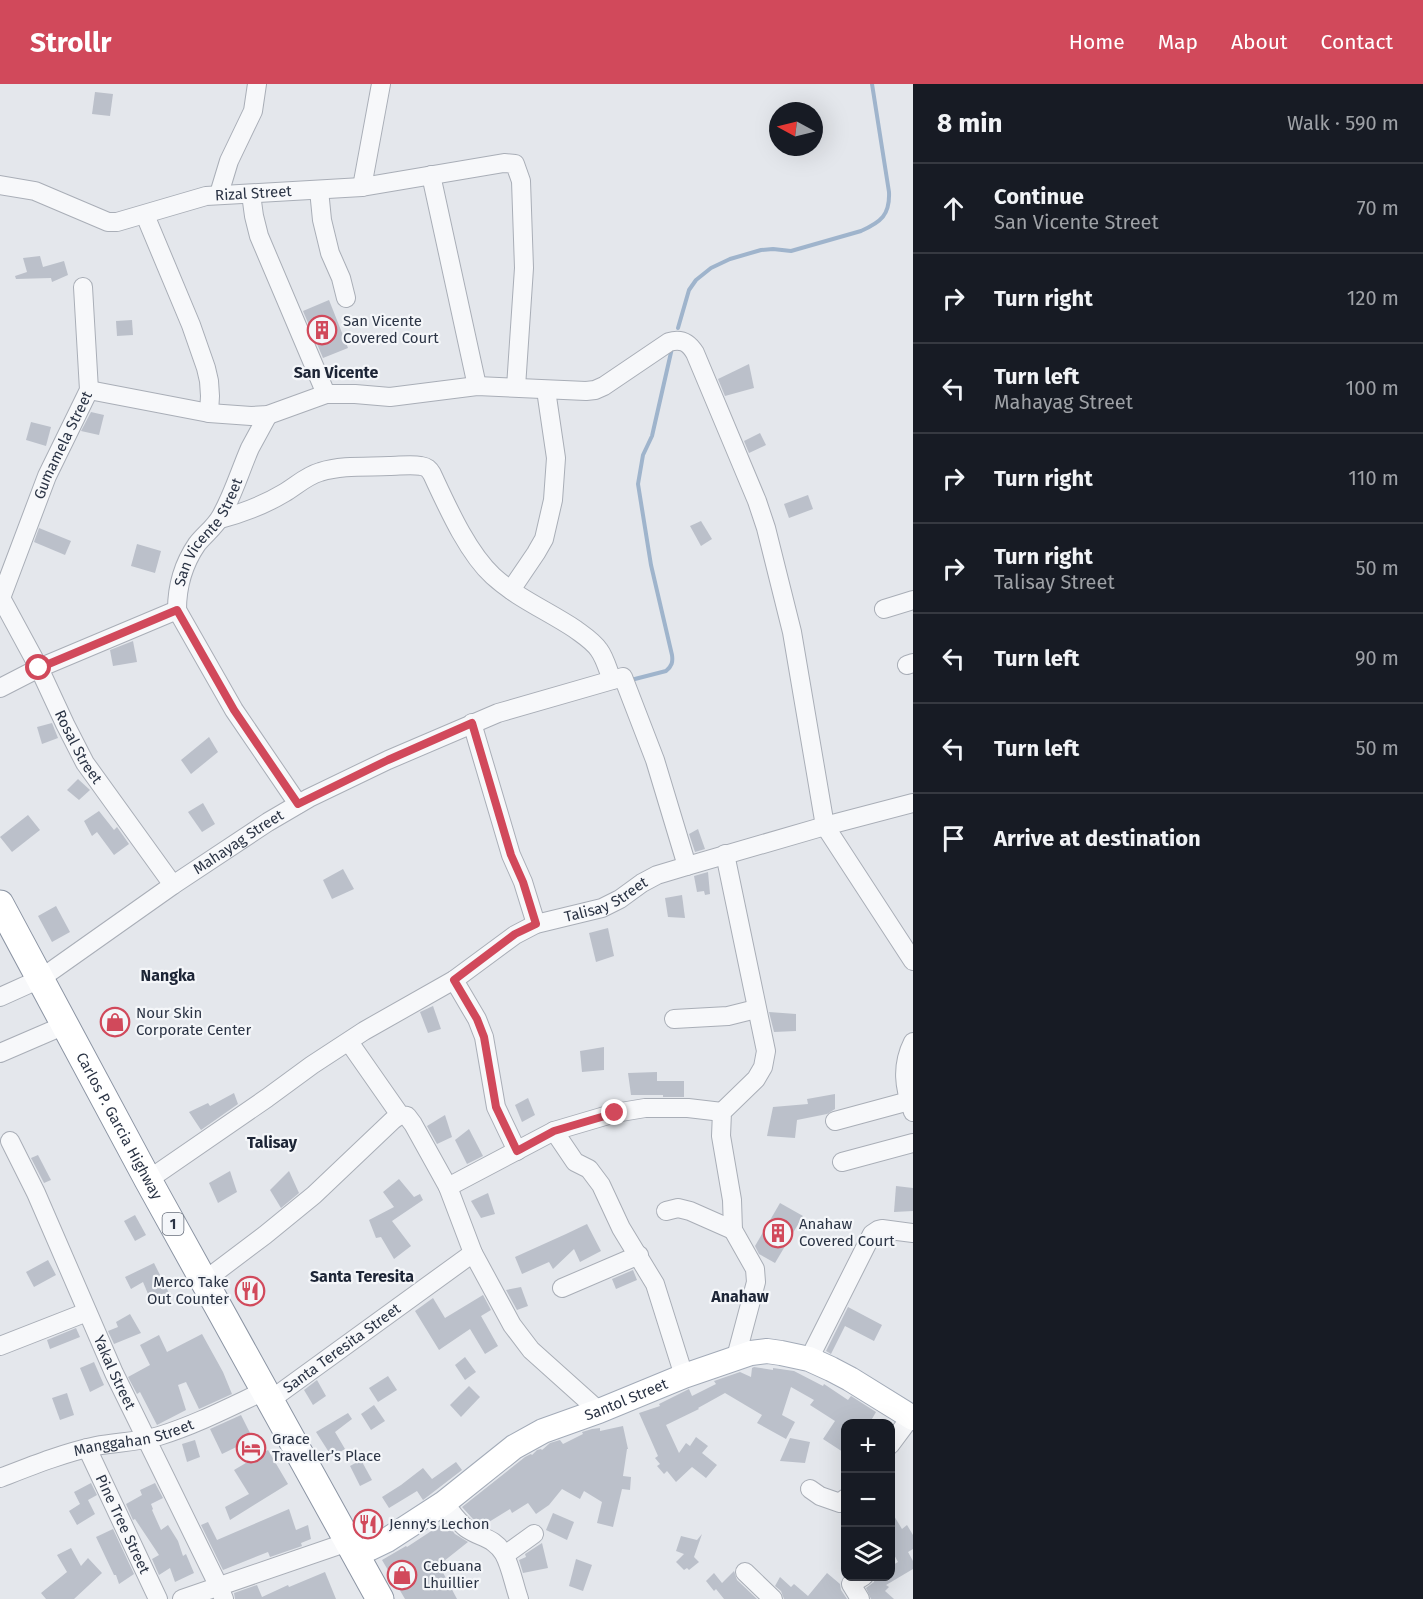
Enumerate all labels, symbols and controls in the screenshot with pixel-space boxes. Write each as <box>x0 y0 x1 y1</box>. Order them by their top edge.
text: Strollr <box>30 26 111 59</box>
text: Home <box>1069 29 1125 55</box>
text: Map <box>1158 29 1198 55</box>
text: About <box>1231 29 1288 55</box>
text: Contact <box>1321 29 1393 55</box>
north arrow <box>769 102 823 156</box>
text: 8 min <box>937 108 1003 139</box>
text: Walk · 590 m <box>1287 111 1399 135</box>
street label: Rizal Street <box>215 182 293 204</box>
text: Continue <box>994 183 1084 210</box>
icon: ahead <box>937 192 970 225</box>
text: 70 m <box>1357 196 1399 220</box>
text: San Vicente Street <box>994 210 1159 234</box>
icon: right <box>937 282 970 315</box>
text: Turn right <box>994 285 1093 312</box>
text: 120 m <box>1347 286 1399 310</box>
place label: San Vicente Covered Court <box>343 312 439 347</box>
building icon: San Vicente Covered Court <box>306 314 338 346</box>
district label: San Vicente <box>294 363 379 382</box>
text: Turn left <box>994 363 1079 390</box>
icon: left <box>937 372 970 405</box>
text: 100 m <box>1346 376 1399 400</box>
street label: Gumamela Street <box>30 388 96 502</box>
text: Mahayag Street <box>994 390 1133 414</box>
icon: right <box>937 462 970 495</box>
text: Turn right <box>994 465 1093 492</box>
text: 110 m <box>1348 466 1399 490</box>
street label: San Vicente Street <box>171 475 246 588</box>
text: Turn right <box>994 543 1093 570</box>
icon: right <box>937 552 970 585</box>
text: 50 m <box>1355 556 1399 580</box>
text: Talisay Street <box>994 570 1115 594</box>
icon: left <box>937 642 970 675</box>
text: Turn left <box>994 645 1079 672</box>
text: 90 m <box>1355 646 1399 670</box>
route start <box>25 654 51 680</box>
street label: Rosal Street <box>51 707 106 788</box>
icon: left <box>937 732 970 765</box>
text: Turn left <box>994 735 1079 762</box>
text: 50 m <box>1355 736 1399 760</box>
street label: Mahayag Street <box>190 806 287 878</box>
icon: arrive <box>937 822 970 855</box>
text: Arrive at destination <box>994 825 1201 852</box>
street label: Talisay Street <box>562 873 651 926</box>
district label: Nangka <box>141 966 196 985</box>
place label: Nour Skin Corporate Center <box>136 1004 252 1039</box>
shop icon: Nour Skin Corporate Center <box>99 1006 131 1038</box>
street label: Carlos P. Garcia Highway <box>72 1049 166 1203</box>
route end <box>601 1099 627 1125</box>
district label: Talisay <box>247 1133 298 1152</box>
road number: 1 <box>162 1213 184 1235</box>
place label: Anahaw Covered Court <box>799 1215 895 1250</box>
building icon: Anahaw Covered Court <box>762 1217 794 1249</box>
district label: Santa Teresita <box>310 1267 414 1286</box>
place label: Merco Take Out Counter <box>147 1273 229 1308</box>
restaurant icon: Merco Take Out Counter <box>234 1275 266 1307</box>
district label: Anahaw <box>710 1287 769 1306</box>
street label: Santa Teresita Street <box>280 1299 405 1397</box>
street label: Yakal Street <box>90 1332 140 1413</box>
street label: Santol Street <box>582 1374 671 1424</box>
street label: Manggahan Street <box>72 1415 197 1460</box>
map controls <box>841 1419 895 1581</box>
button: + <box>841 1419 895 1473</box>
place label: Grace Traveller’s Place <box>272 1430 381 1465</box>
hotel icon: Grace Traveller’s Place <box>235 1432 267 1464</box>
street label: Pine Tree Street <box>92 1471 154 1577</box>
button: − <box>841 1473 895 1527</box>
restaurant icon: Jenny's Lechon <box>352 1508 384 1540</box>
place label: Jenny's Lechon <box>389 1515 490 1533</box>
button: layers <box>841 1527 895 1581</box>
place label: Cebuana Lhuillier <box>423 1557 482 1592</box>
shop icon: Cebuana Lhuillier <box>386 1559 418 1591</box>

